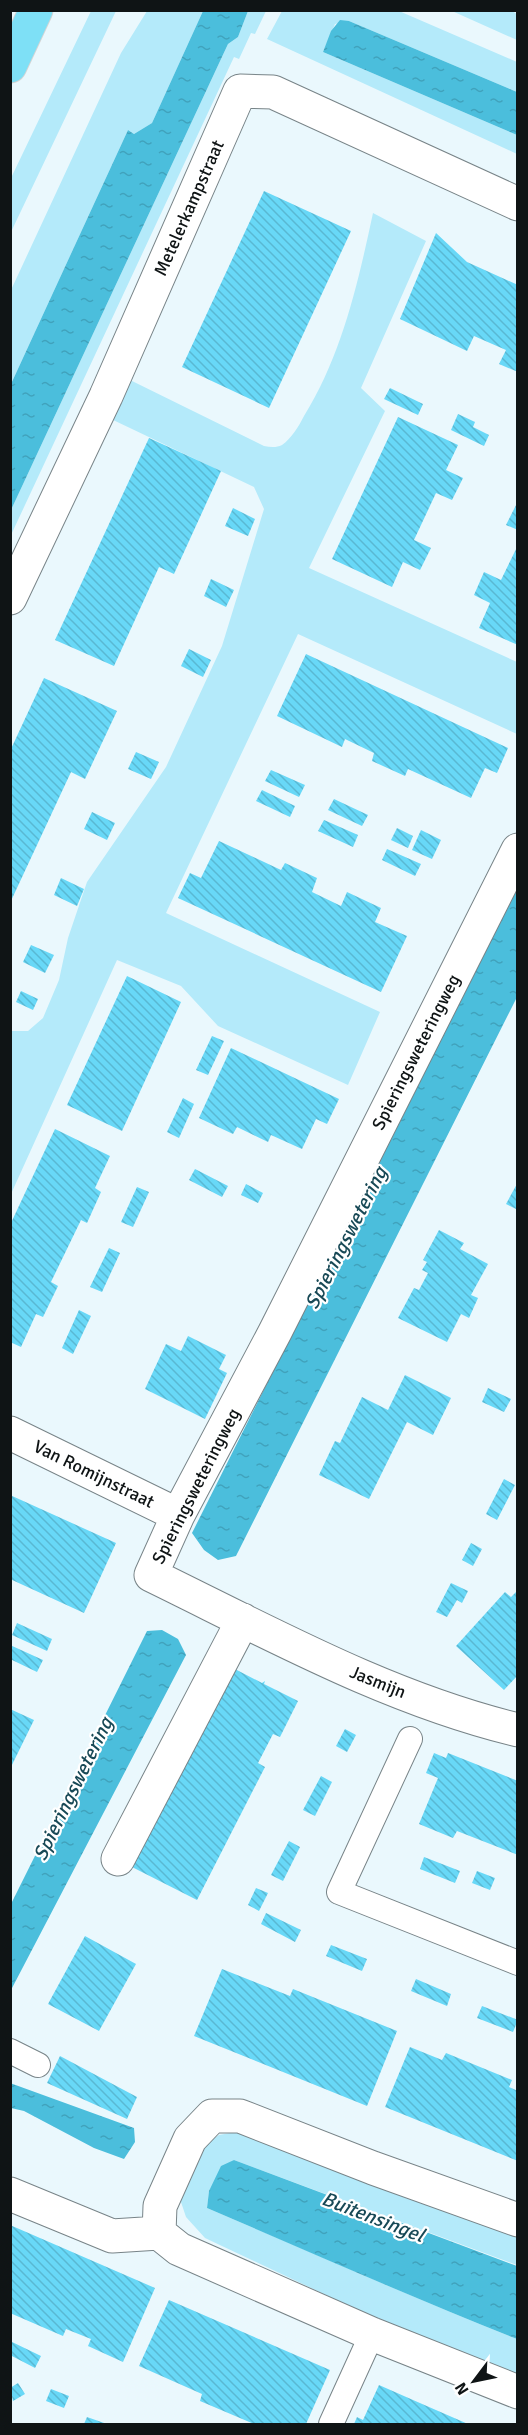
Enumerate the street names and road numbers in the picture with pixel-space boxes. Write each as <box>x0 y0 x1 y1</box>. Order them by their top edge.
street label: Metelerkampstraat <box>149 137 229 279</box>
street label: Spieringsweteringweg <box>367 970 465 1134</box>
street label: Spieringsweteringweg <box>147 1404 245 1568</box>
street label: Van Romijnstraat <box>30 1435 158 1513</box>
street label: Jasmijn <box>347 1661 409 1703</box>

